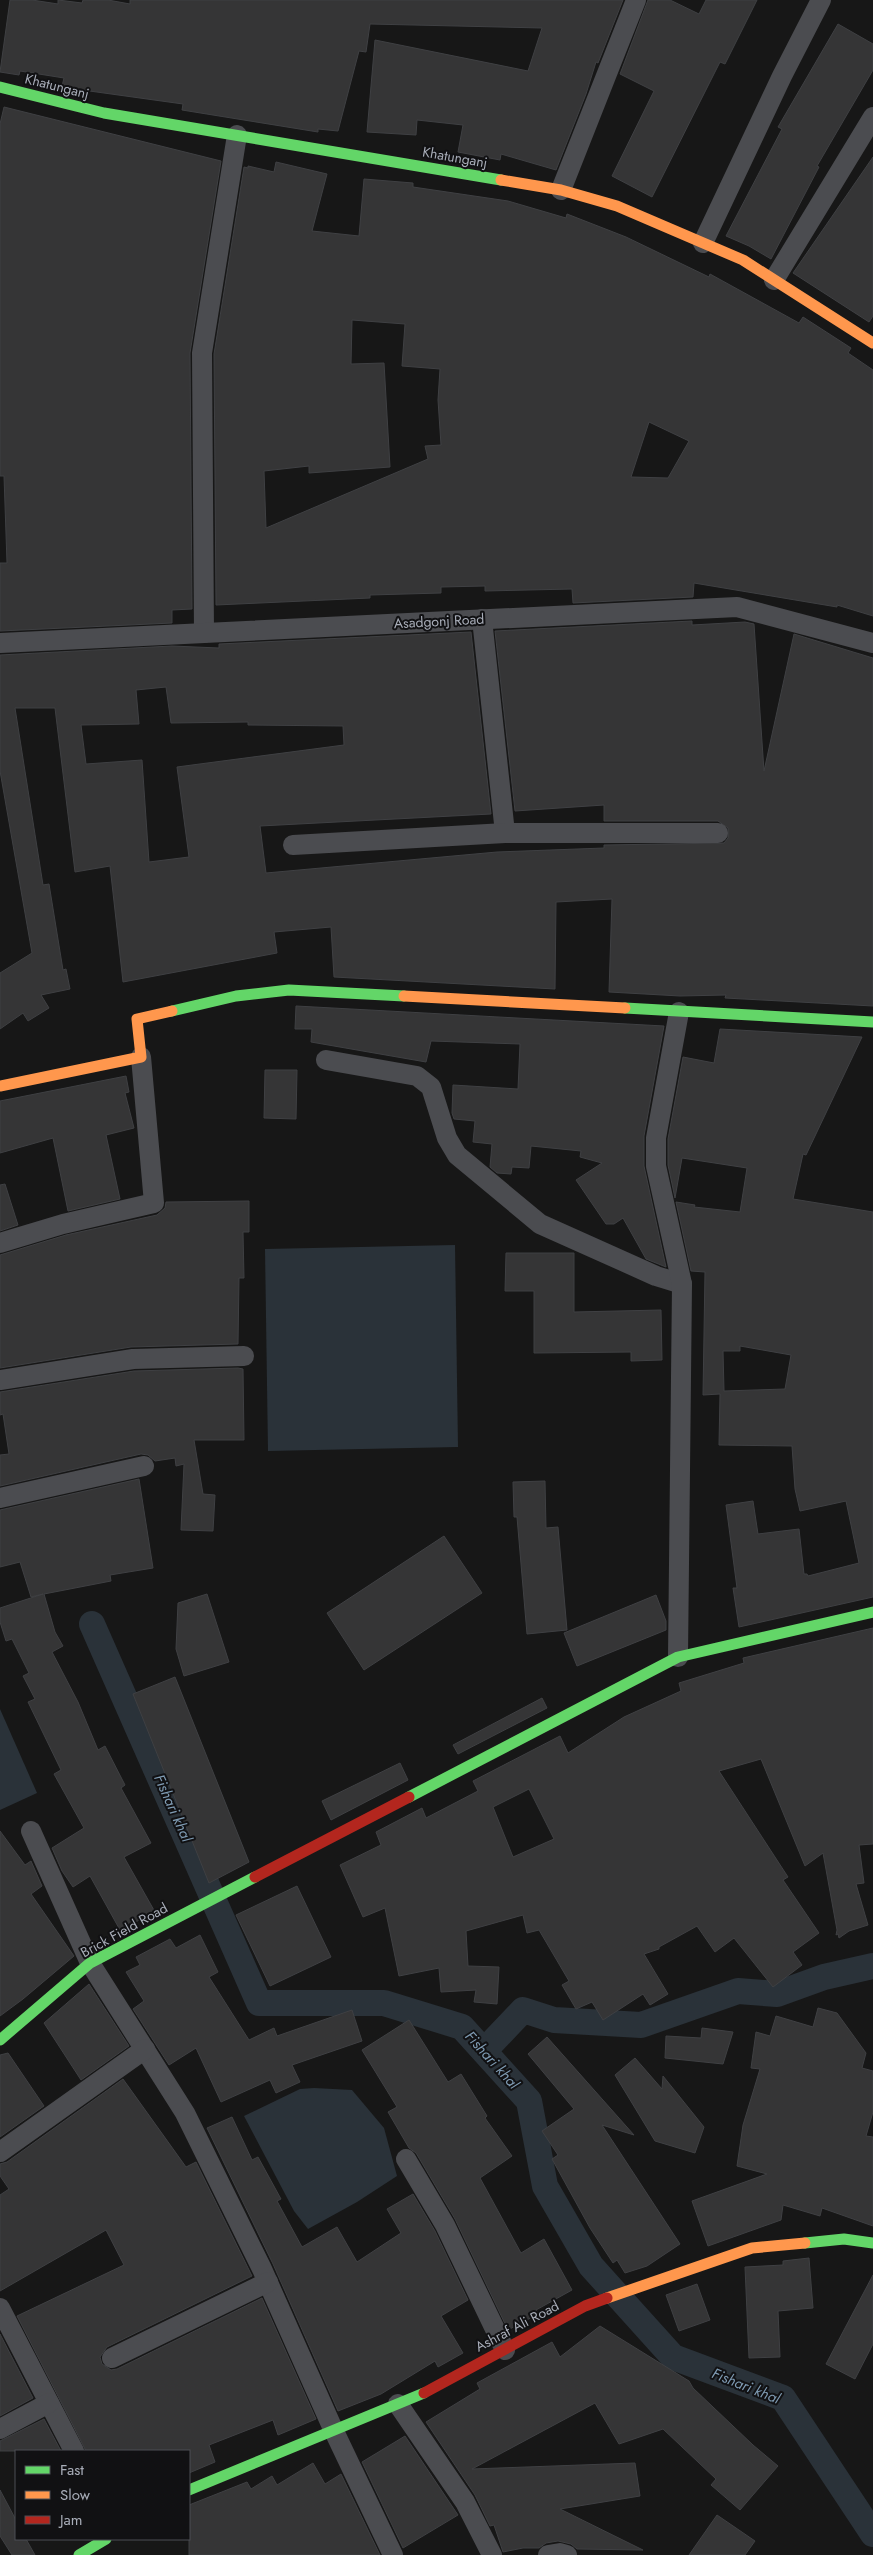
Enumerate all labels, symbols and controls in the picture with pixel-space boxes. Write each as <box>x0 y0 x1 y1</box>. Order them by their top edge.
street label: Khatunganj <box>23 68 91 104</box>
street label: Khatunganj <box>421 141 489 173</box>
street label: Asadgonj Road <box>393 609 485 633</box>
water label: Fishari khal <box>148 1771 198 1846</box>
street label: Brick Field Road <box>77 1898 171 1962</box>
water label: Fishari khal <box>460 2026 525 2095</box>
street label: Ashraf Ali Road <box>471 2295 563 2357</box>
water label: Fishari khal <box>709 2362 784 2410</box>
legend <box>15 2450 190 2540</box>
text: Fast <box>60 2459 84 2481</box>
text: Slow <box>60 2484 91 2506</box>
text: Jam <box>58 2509 83 2531</box>

